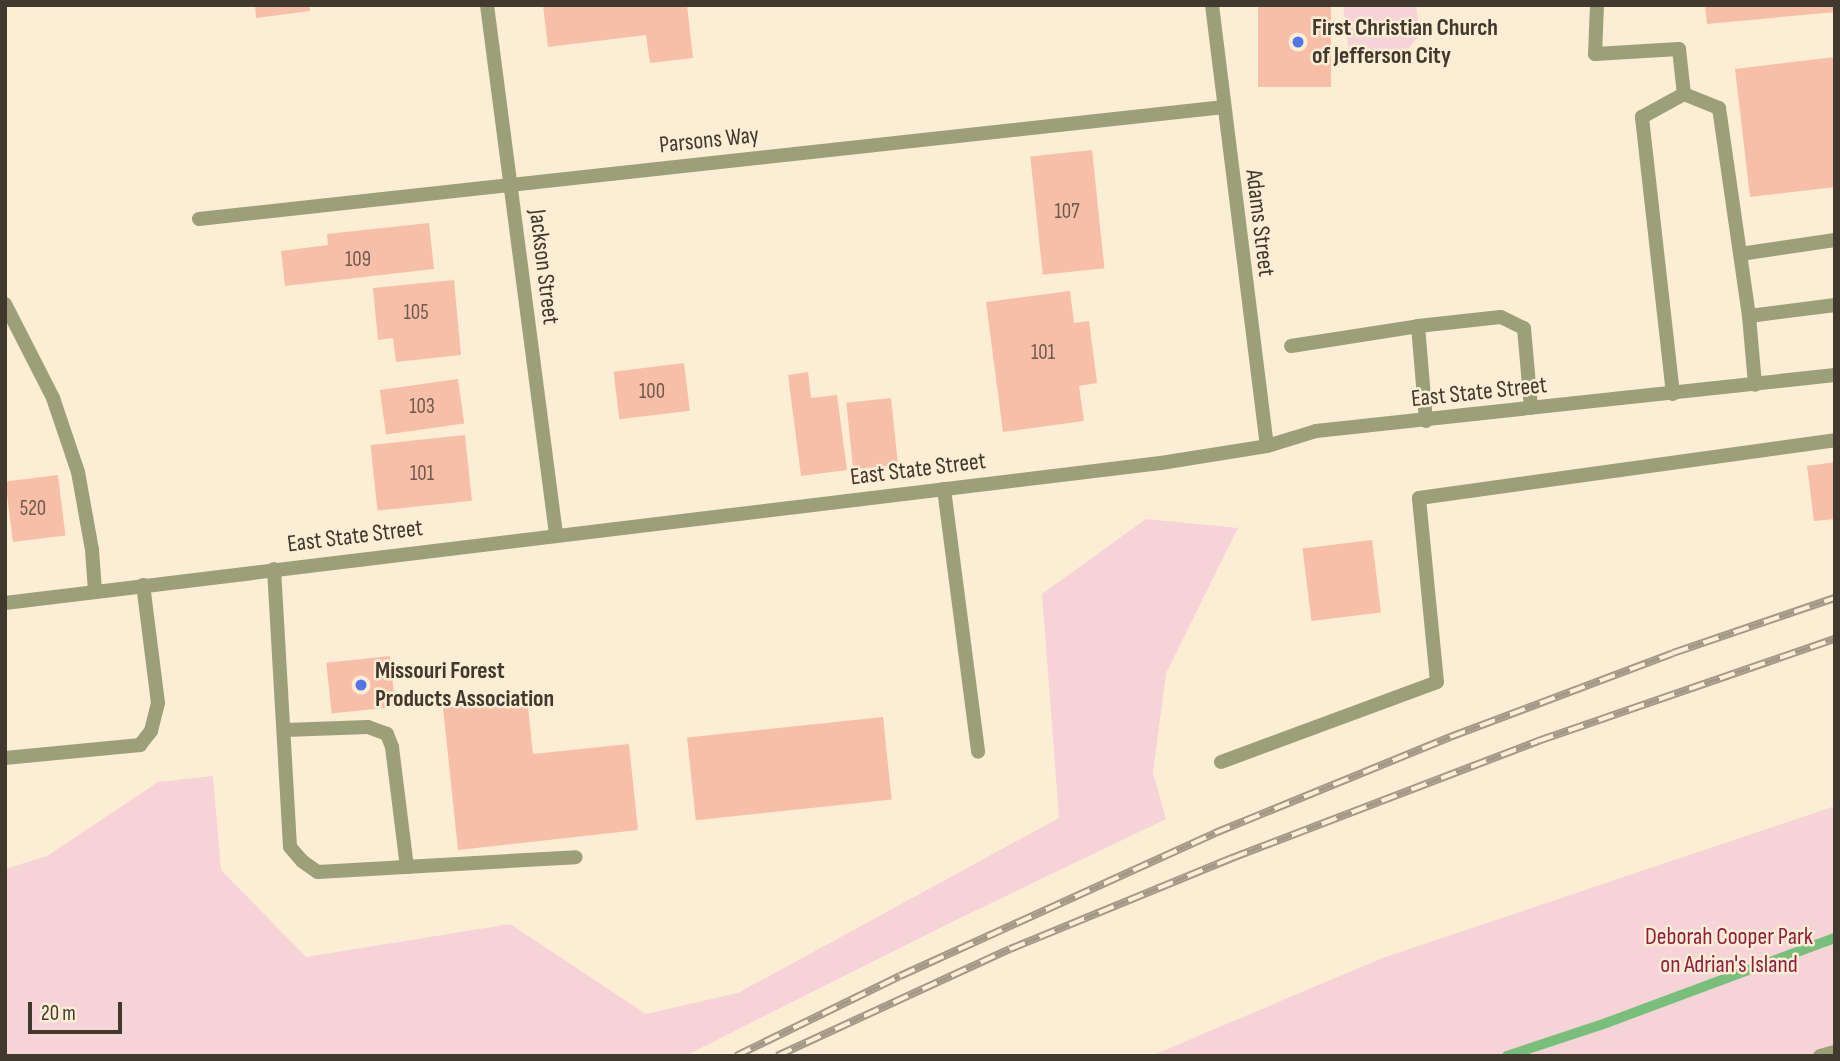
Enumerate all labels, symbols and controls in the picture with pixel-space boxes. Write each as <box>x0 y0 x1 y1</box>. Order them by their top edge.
place label: First Christian Church of Jefferson City <box>1312 14 1498 70</box>
marker: First Christian Church of Jefferson City <box>1290 34 1306 50</box>
street label: Parsons Way <box>658 120 760 160</box>
street label: Adams Street <box>1239 168 1281 278</box>
house number: 107 <box>1054 199 1080 225</box>
street label: Jackson Street <box>523 208 565 326</box>
house number: 109 <box>345 247 371 273</box>
house number: 105 <box>403 300 429 326</box>
house number: 101 <box>1031 340 1055 366</box>
street label: East State Street <box>1410 371 1548 413</box>
house number: 100 <box>639 379 665 405</box>
house number: 103 <box>409 394 435 420</box>
street label: East State Street <box>849 446 987 492</box>
house number: 101 <box>410 461 434 487</box>
house number: 520 <box>20 496 46 522</box>
street label: East State Street <box>286 513 424 559</box>
place label: Missouri Forest Products Association <box>375 657 554 713</box>
marker: Missouri Forest Products Association <box>353 677 369 693</box>
park label: Deborah Cooper Park on Adrian's Island <box>1645 923 1813 979</box>
scale bar <box>32 988 126 1032</box>
text: 20 m <box>41 1001 76 1026</box>

